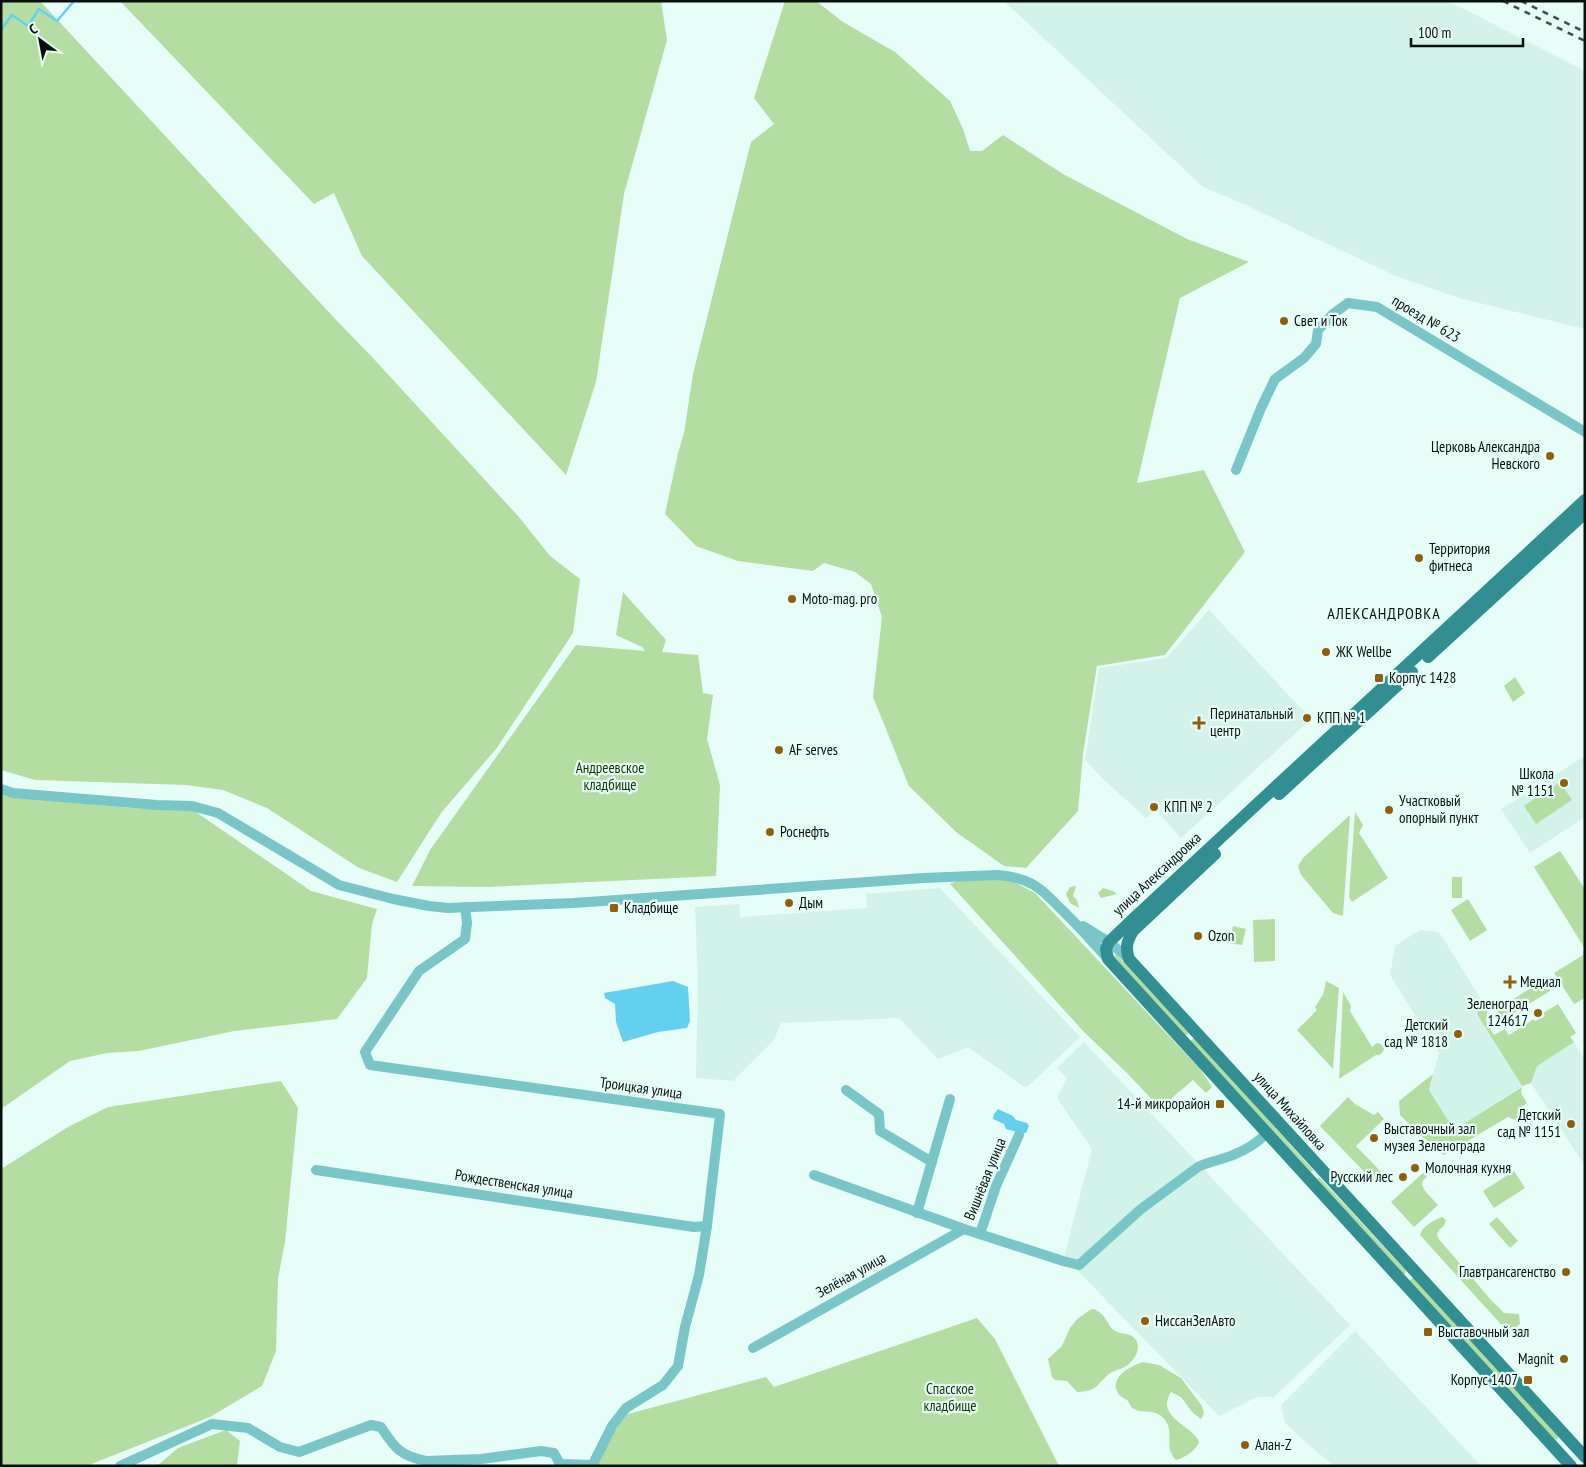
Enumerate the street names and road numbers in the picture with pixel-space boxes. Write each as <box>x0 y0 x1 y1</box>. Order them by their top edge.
street label: проезд № 623 <box>1389 291 1464 346</box>
street label: улица Александровка <box>1109 828 1205 919</box>
street label: улица Михайловка <box>1250 1067 1331 1154</box>
street label: Троицкая улица <box>599 1072 684 1103</box>
street label: Вишнёвая улица <box>959 1135 1010 1223</box>
street label: Рождественская улица <box>454 1165 574 1202</box>
street label: Зелёная улица <box>812 1248 889 1302</box>

